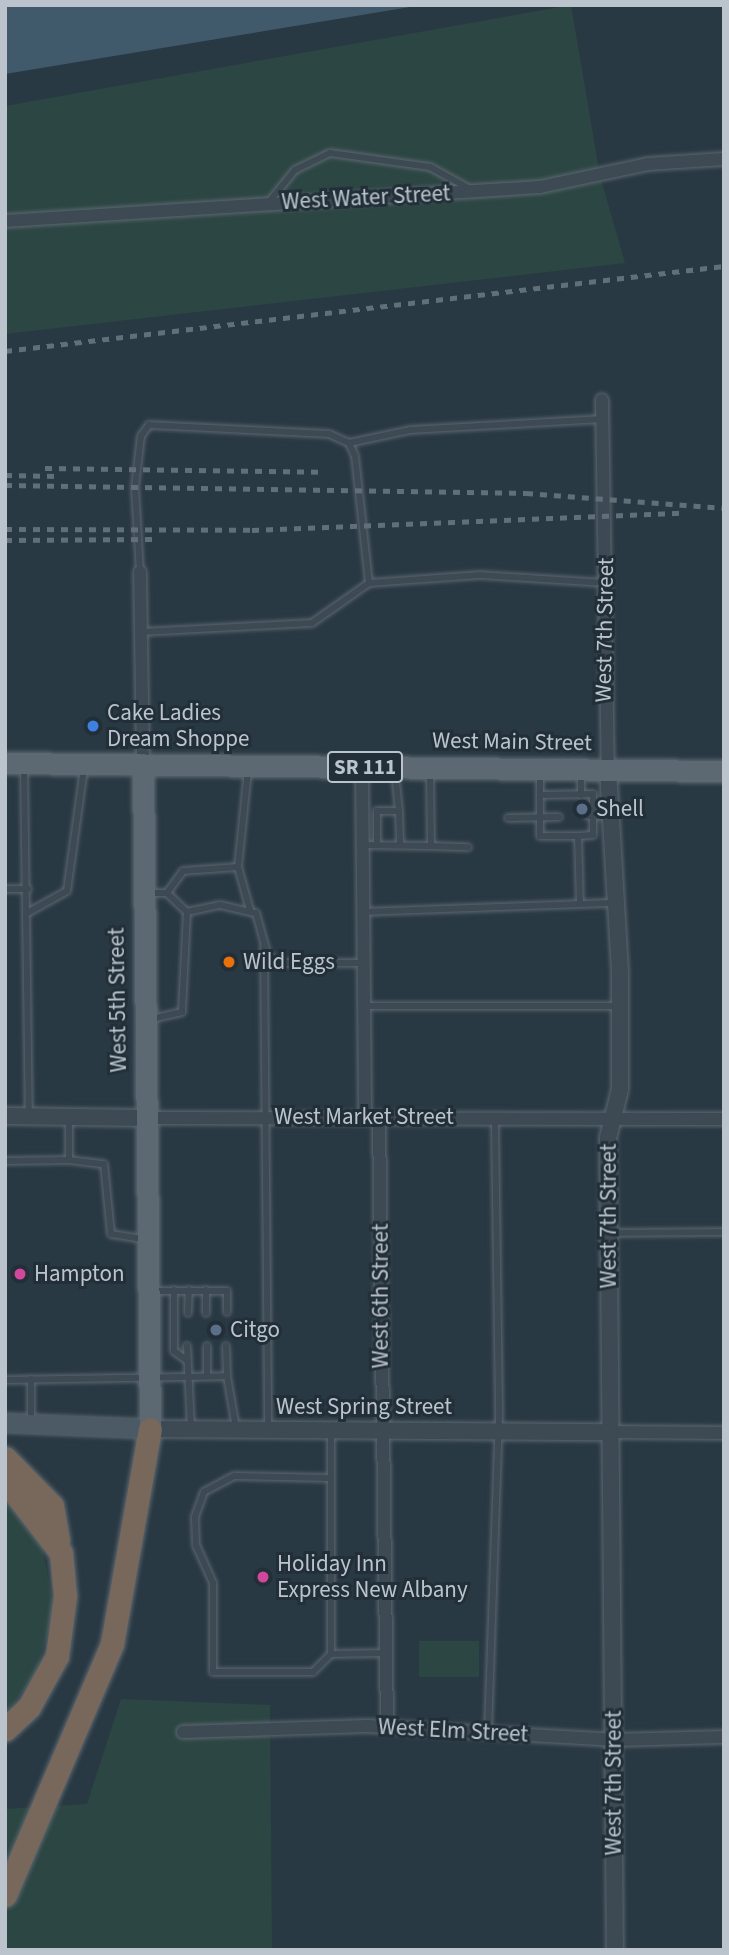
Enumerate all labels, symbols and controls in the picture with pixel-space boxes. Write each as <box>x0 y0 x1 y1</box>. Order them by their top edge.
street label: West Water Street <box>281 180 451 216</box>
street label: West 7th Street <box>590 557 620 703</box>
place label: Cake Ladies Dream Shoppe <box>107 699 249 753</box>
marker: Cake Ladies Dream Shoppe <box>85 718 101 734</box>
street label: West Main Street <box>432 727 592 757</box>
road number: SR 111 <box>326 750 404 784</box>
place label: Shell <box>596 795 644 823</box>
marker: Shell <box>574 801 590 817</box>
street label: West 5th Street <box>103 927 133 1073</box>
place label: Wild Eggs <box>243 948 335 976</box>
marker: Wild Eggs <box>221 954 237 970</box>
street label: West Market Street <box>274 1103 454 1131</box>
street label: West 7th Street <box>595 1144 623 1288</box>
street label: West 6th Street <box>367 1224 395 1368</box>
place label: Hampton <box>34 1260 125 1288</box>
marker: Hampton <box>12 1266 28 1282</box>
place label: Citgo <box>230 1316 280 1344</box>
marker: Citgo <box>208 1322 224 1338</box>
street label: West Spring Street <box>276 1393 452 1421</box>
place label: Holiday Inn Express New Albany <box>277 1550 468 1604</box>
marker: Holiday Inn Express New Albany <box>255 1569 271 1585</box>
street label: West 7th Street <box>600 1711 628 1855</box>
street label: West Elm Street <box>377 1713 529 1749</box>

